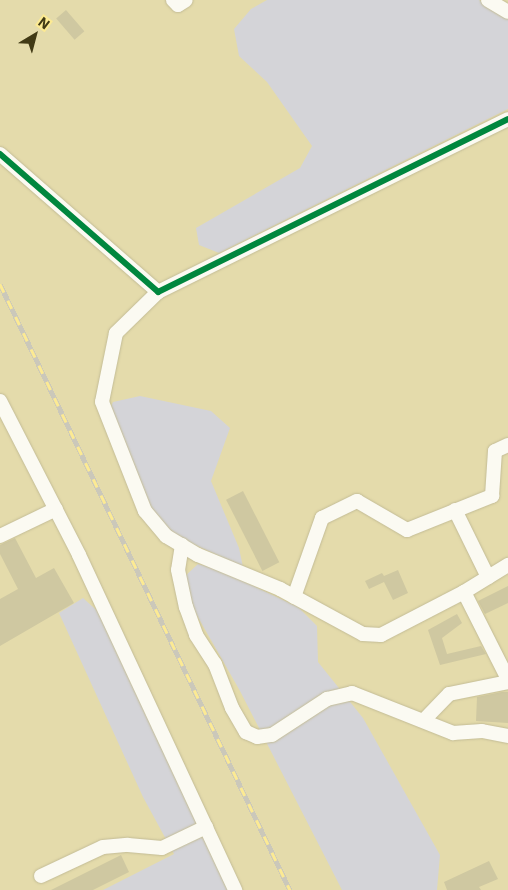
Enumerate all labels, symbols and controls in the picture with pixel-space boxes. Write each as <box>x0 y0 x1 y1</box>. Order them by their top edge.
north arrow <box>10 10 60 60</box>
text: N <box>35 13 53 33</box>

